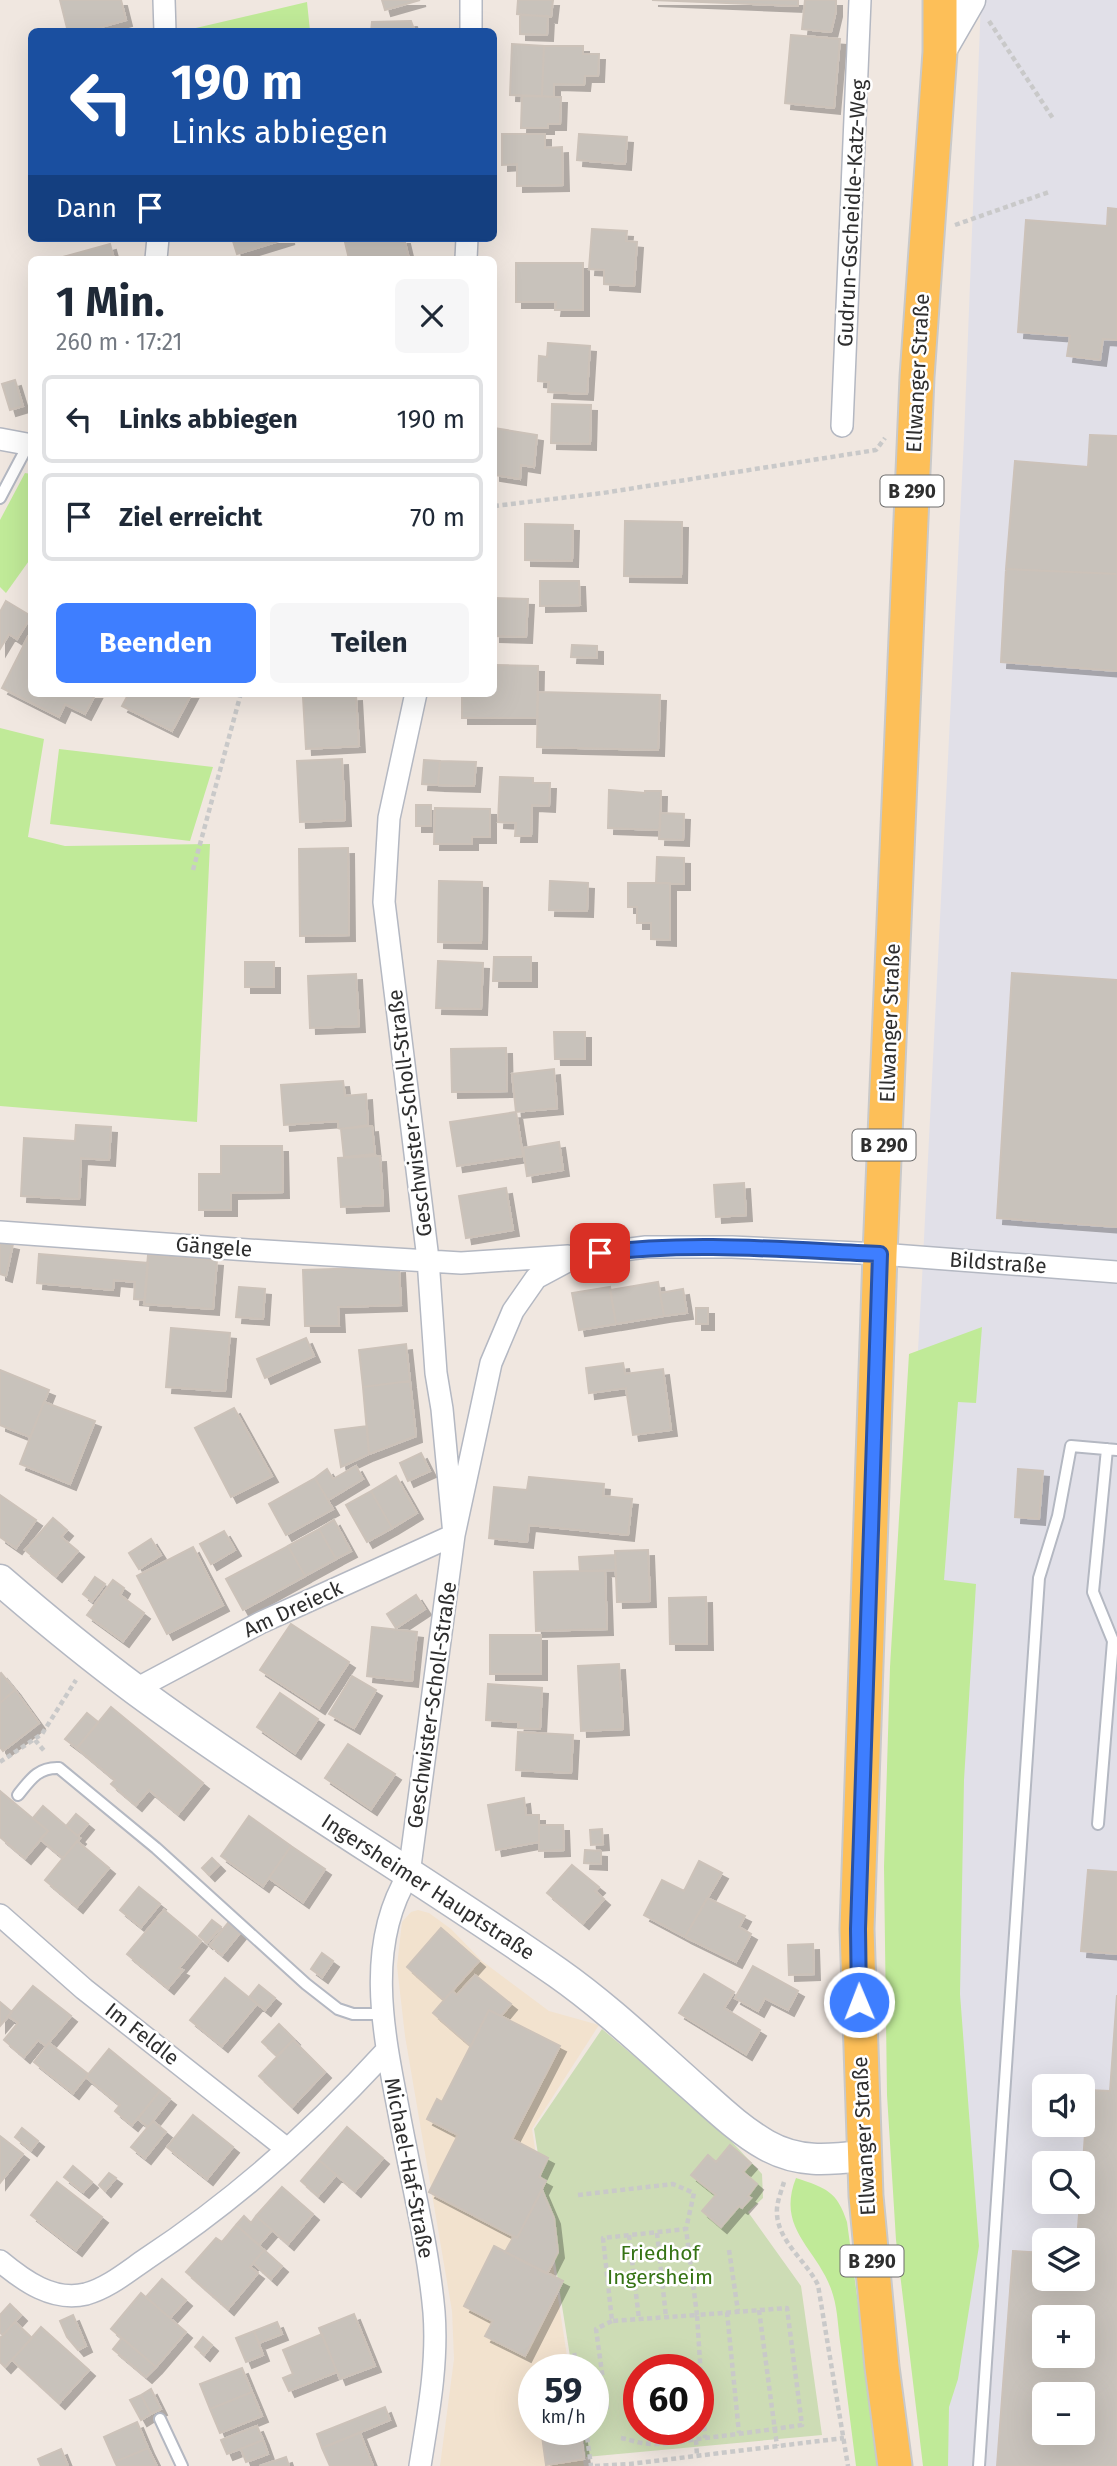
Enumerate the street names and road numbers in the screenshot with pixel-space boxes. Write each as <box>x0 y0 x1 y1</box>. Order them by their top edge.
street label: Gudrun-Gscheidle-Katz-Weg <box>832 78 872 348</box>
street label: Ellwanger Straße <box>901 293 935 453</box>
road number: B 290 <box>880 476 944 506</box>
street label: Ellwanger Straße <box>874 943 906 1103</box>
street label: Geschwister-Scholl-Straße <box>382 988 438 1238</box>
road number: B 290 <box>852 1130 916 1161</box>
street label: Gängele <box>175 1231 253 1263</box>
street label: Bildstraße <box>949 1247 1047 1279</box>
street label: Am Dreieck <box>239 1575 347 1643</box>
street label: Geschwister-Scholl-Straße <box>402 1580 462 1830</box>
street label: Ingersheimer Hauptstraße <box>317 1808 539 1966</box>
street label: Im Feldle <box>100 1997 184 2071</box>
street label: Ellwanger Straße <box>847 2056 881 2216</box>
street label: Michael-Haf-Straße <box>379 2075 439 2261</box>
road number: B 290 <box>840 2246 903 2276</box>

